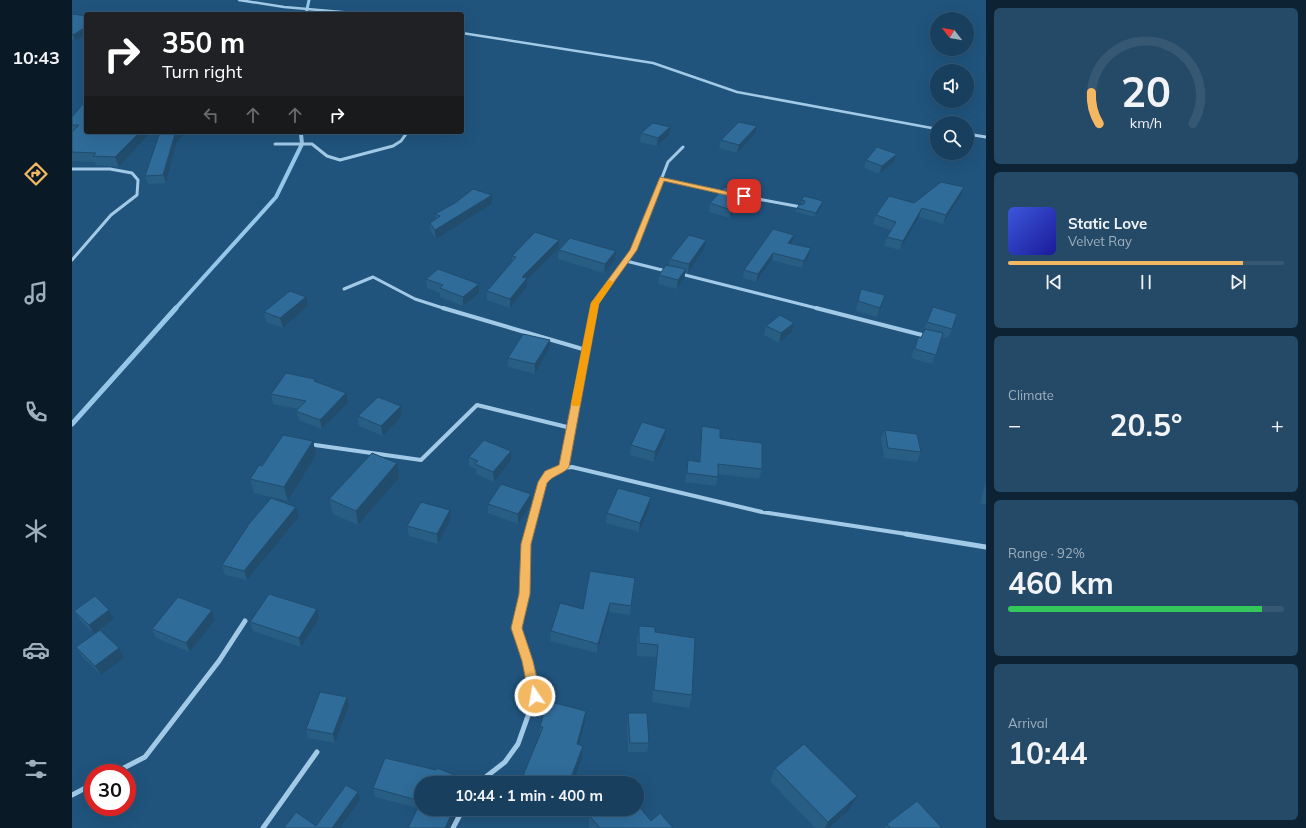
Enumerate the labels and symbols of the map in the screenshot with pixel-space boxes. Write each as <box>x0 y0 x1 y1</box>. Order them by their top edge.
north arrow <box>930 12 974 56</box>
pin <box>727 179 761 213</box>
position arrow <box>514 675 556 717</box>
speed limit sign: 30 <box>84 764 136 816</box>

